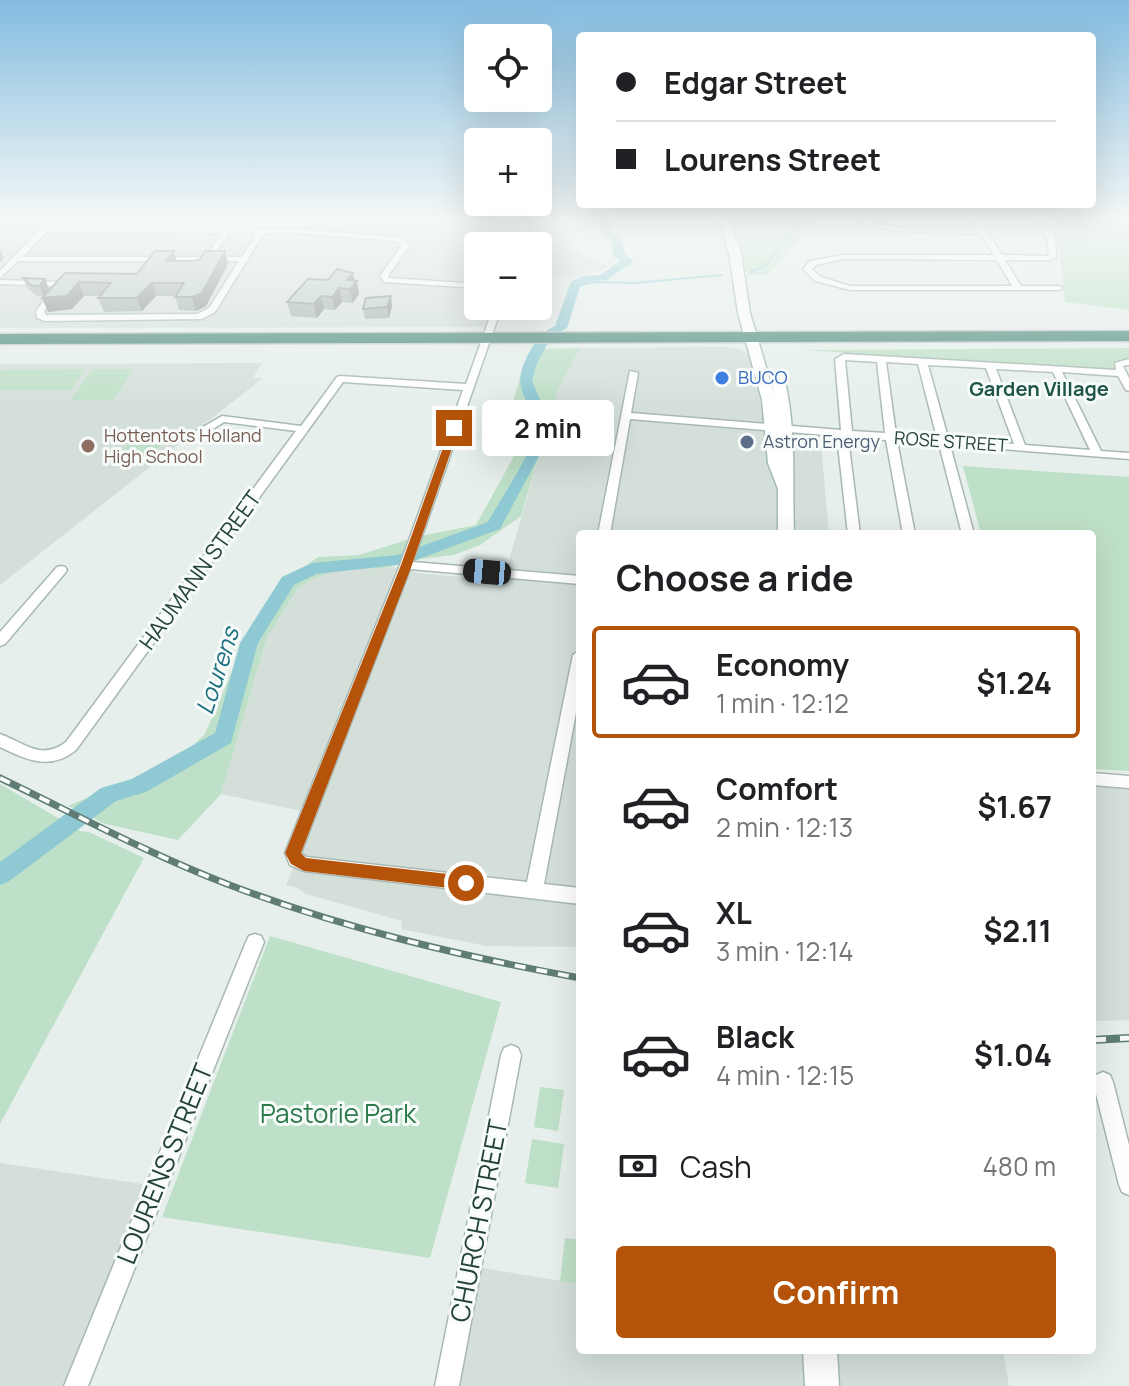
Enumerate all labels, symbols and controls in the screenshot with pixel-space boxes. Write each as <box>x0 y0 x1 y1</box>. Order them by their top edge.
map controls <box>464 24 552 320</box>
button: locate <box>464 24 552 112</box>
text: Edgar Street <box>664 62 847 103</box>
button: + <box>464 128 552 216</box>
text: Lourens Street <box>664 139 881 180</box>
button: − <box>464 232 552 320</box>
place label: BUCO <box>738 365 788 389</box>
marker: BUCO <box>713 369 731 387</box>
district label: Garden Village <box>969 375 1109 402</box>
callout: 2 min <box>482 400 614 456</box>
route end <box>436 410 472 446</box>
text: 2 min <box>514 410 582 446</box>
place label: Hottentots Holland High School <box>104 423 262 468</box>
street label: ROSE STREET <box>893 425 1009 457</box>
place label: Astron Energy <box>763 429 881 453</box>
marker: Astron Energy <box>738 433 756 451</box>
marker: Hottentots Holland High School <box>79 437 97 455</box>
street label: HAUMANN STREET <box>132 484 268 656</box>
text: Choose a ride <box>616 553 854 602</box>
car <box>462 558 512 586</box>
water label: Lourens <box>187 621 247 718</box>
text: Economy <box>716 644 849 685</box>
icon: car <box>620 646 692 718</box>
text: $1.24 <box>977 662 1052 703</box>
text: 1 min · 12:12 <box>716 685 849 721</box>
text: Comfort <box>716 768 838 809</box>
icon: car <box>620 770 692 842</box>
text: $1.67 <box>977 786 1052 827</box>
text: 2 min · 12:13 <box>716 809 853 845</box>
route start <box>448 865 484 901</box>
text: XL <box>716 892 752 933</box>
icon: car <box>620 894 692 966</box>
text: $2.11 <box>984 910 1052 951</box>
text: 3 min · 12:14 <box>716 933 854 969</box>
text: Black <box>716 1016 794 1057</box>
icon: car <box>620 1018 692 1090</box>
text: $1.04 <box>974 1034 1052 1075</box>
text: 4 min · 12:15 <box>716 1057 854 1093</box>
street label: LOURENS STREET <box>107 1058 221 1269</box>
park label: Pastorie Park <box>260 1095 417 1131</box>
street label: CHURCH STREET <box>441 1116 515 1325</box>
icon: cash <box>616 1144 660 1188</box>
text: Cash <box>680 1146 752 1187</box>
text: 480 m <box>982 1148 1056 1184</box>
button: Confirm <box>616 1246 1056 1338</box>

